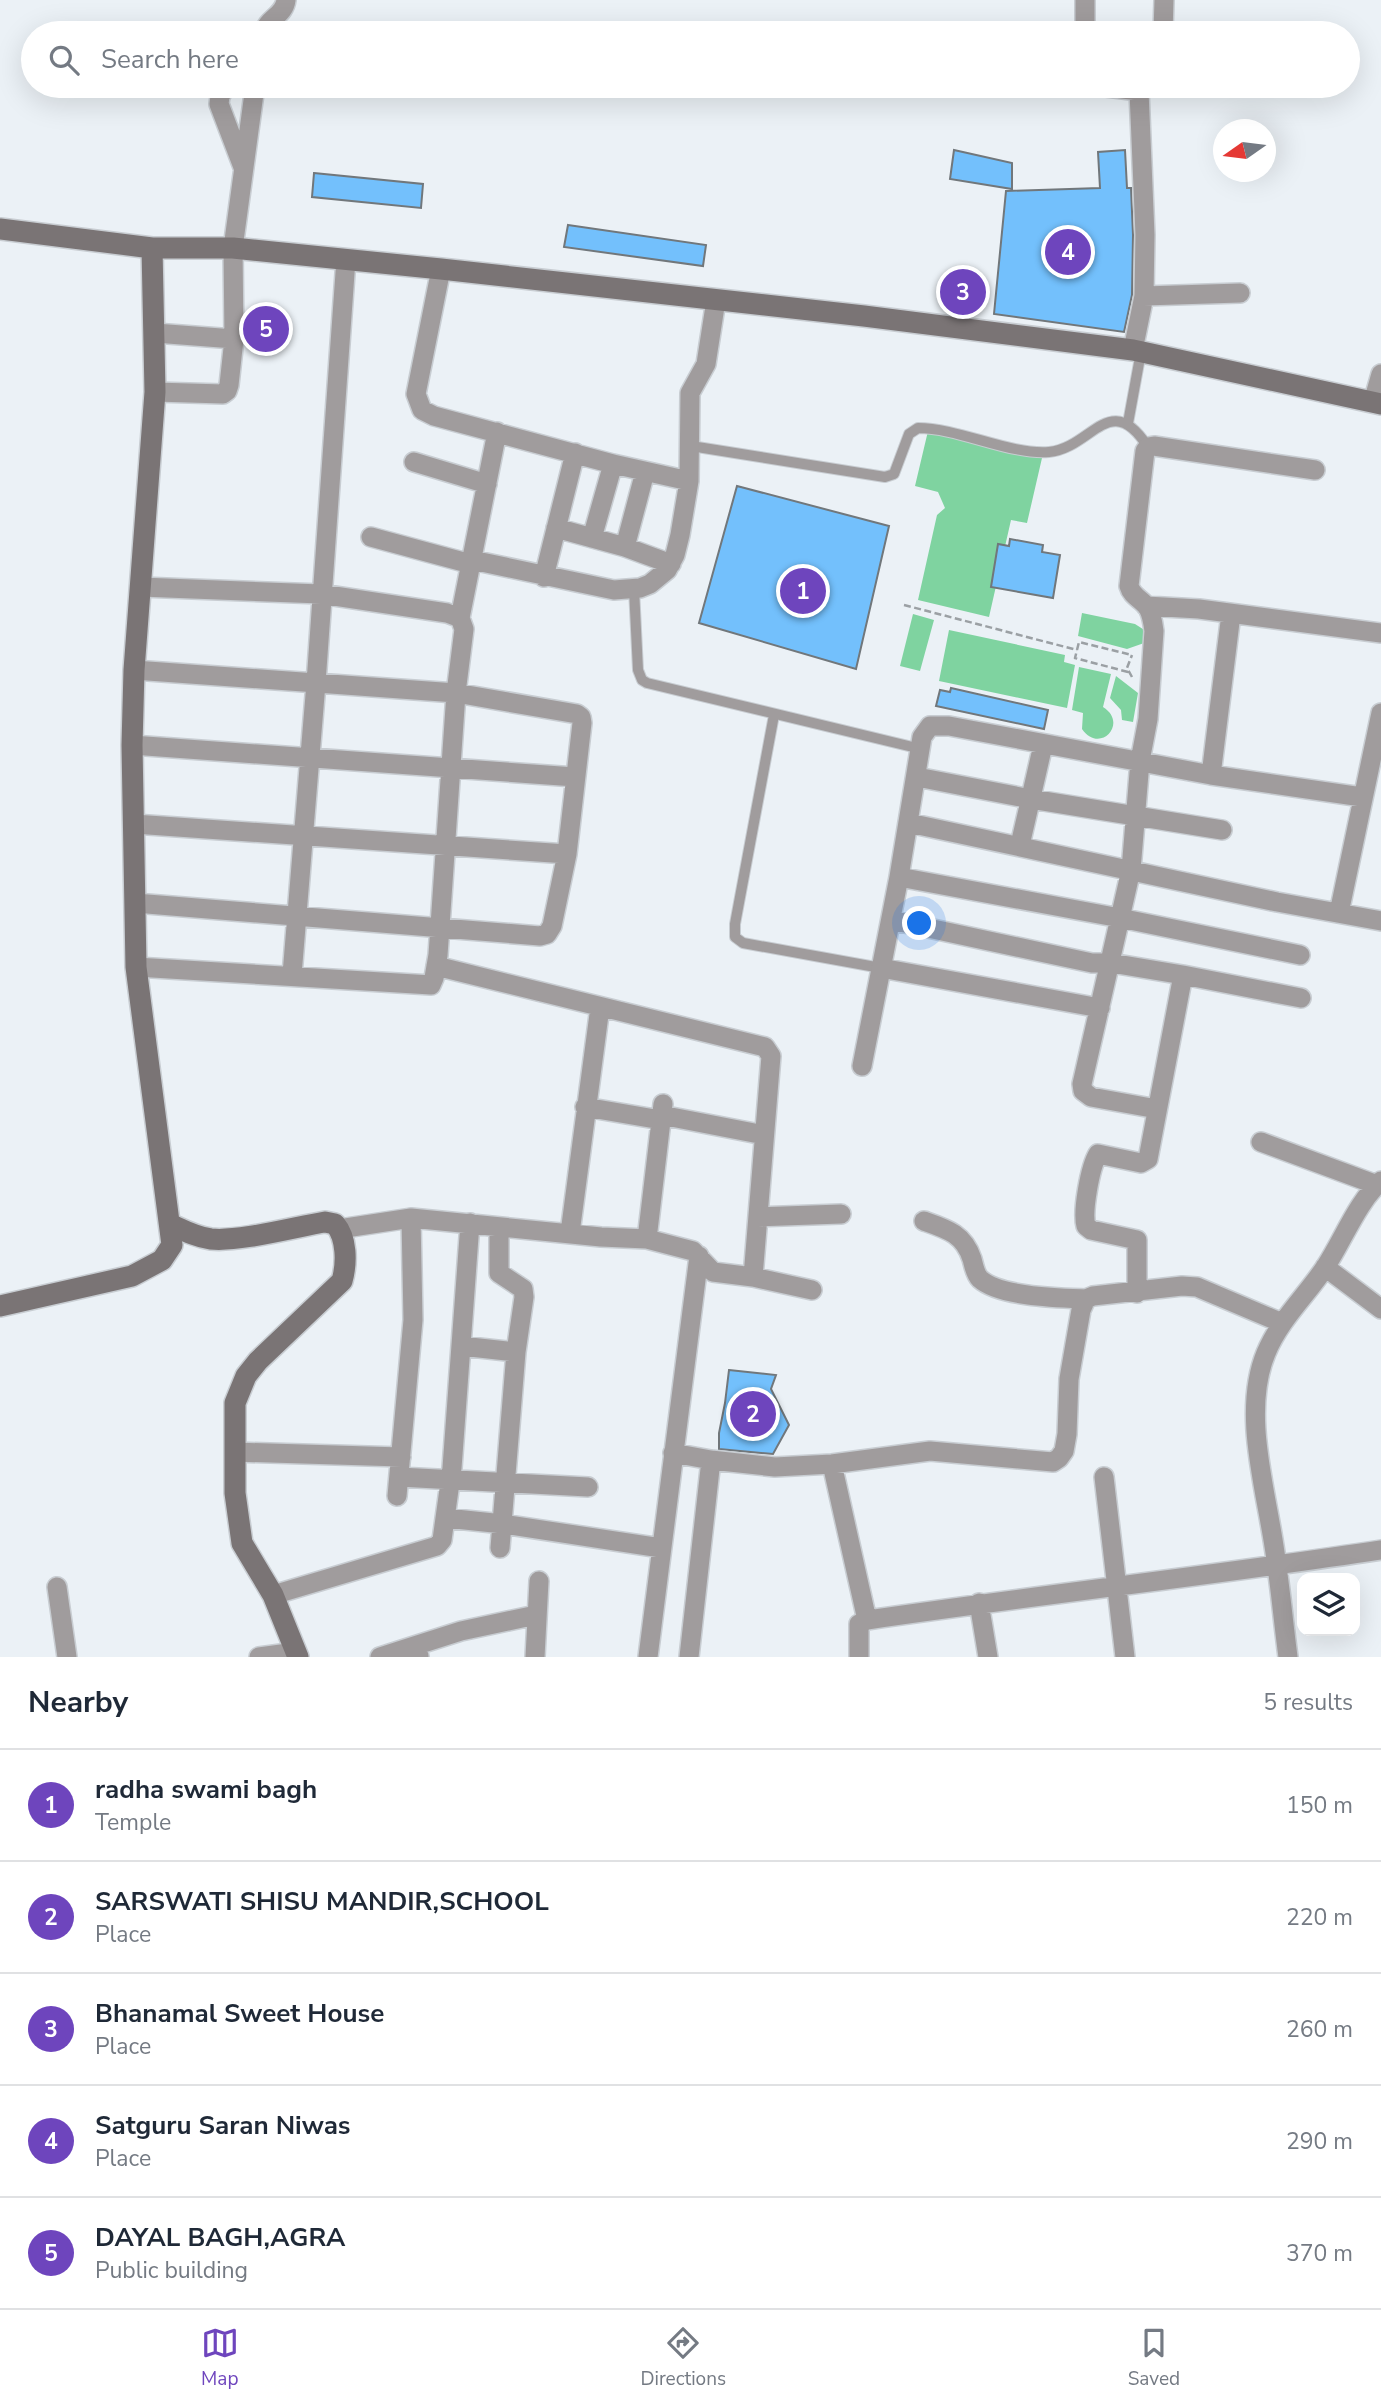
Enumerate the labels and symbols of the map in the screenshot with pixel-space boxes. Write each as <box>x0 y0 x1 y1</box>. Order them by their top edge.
north arrow <box>1213 119 1276 182</box>
pin: 4 <box>1045 226 1091 278</box>
pin: 3 <box>940 266 986 318</box>
pin: 5 <box>243 303 289 355</box>
pin: 1 <box>780 565 826 617</box>
your location <box>902 906 936 940</box>
pin: 2 <box>730 1388 776 1440</box>

